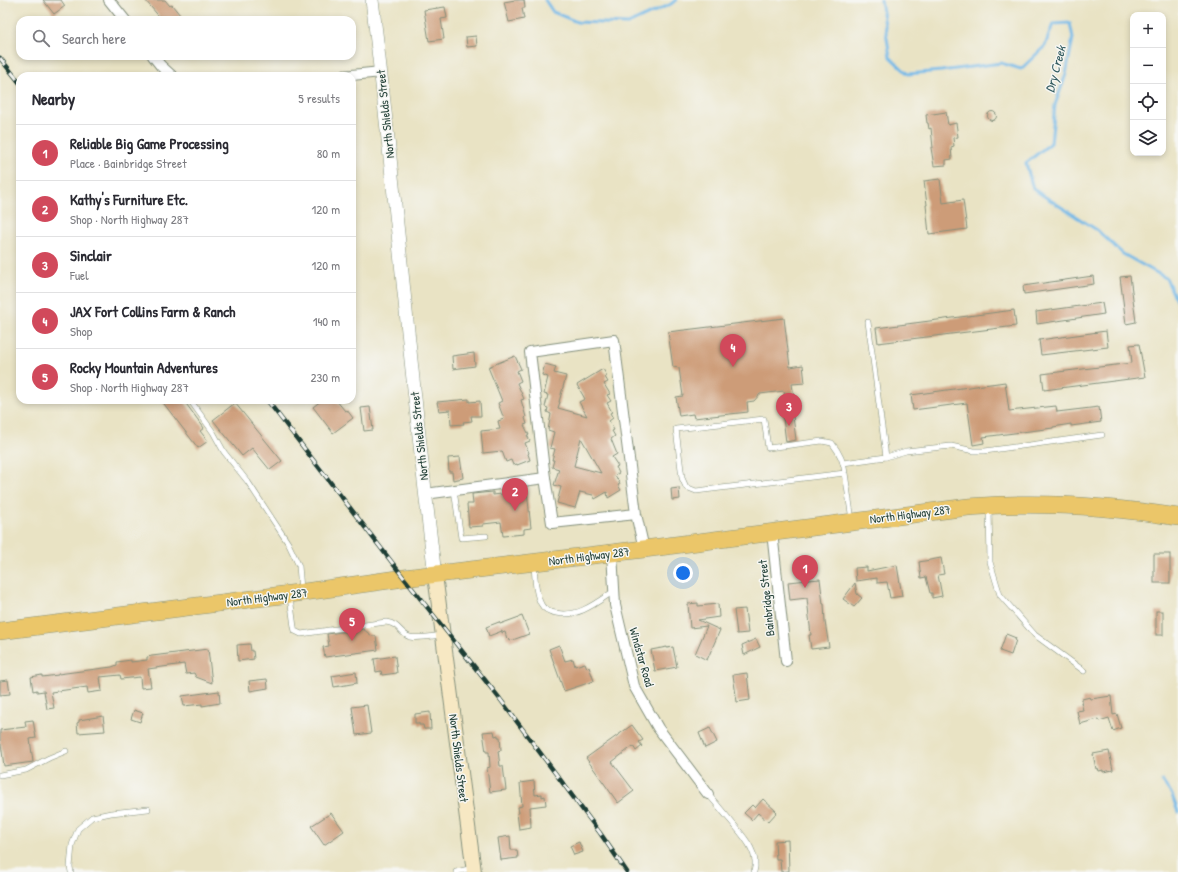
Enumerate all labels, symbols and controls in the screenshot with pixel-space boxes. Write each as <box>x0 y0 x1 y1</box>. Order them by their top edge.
map controls <box>1130 12 1166 156</box>
button: + <box>1130 12 1166 48</box>
search box <box>16 16 356 60</box>
icon: search <box>30 27 52 49</box>
text: Search here <box>62 28 126 49</box>
water label: Dry Creek <box>1040 42 1070 94</box>
button: − <box>1130 48 1166 84</box>
street label: North Shields Street <box>372 68 398 159</box>
button: locate <box>1130 84 1166 120</box>
text: Nearby <box>32 87 75 110</box>
text: 5 results <box>298 89 340 107</box>
button: layers <box>1130 120 1166 156</box>
text: Reliable Big Game Processing <box>70 133 229 154</box>
text: 1 <box>43 144 47 162</box>
text: 80 m <box>317 144 340 162</box>
text: Place · Bainbridge Street <box>70 154 187 172</box>
text: Kathy's Furniture Etc. <box>70 189 188 210</box>
text: 2 <box>42 200 48 218</box>
text: 120 m <box>312 200 340 218</box>
text: Shop · North Highway 287 <box>70 210 189 228</box>
text: Sinclair <box>70 245 112 266</box>
text: 3 <box>42 256 48 274</box>
text: 120 m <box>312 256 340 274</box>
text: Fuel <box>70 266 89 284</box>
text: JAX Fort Collins Farm & Ranch <box>70 301 235 322</box>
text: 4 <box>43 312 47 330</box>
text: 140 m <box>313 312 340 330</box>
text: Shop <box>70 322 92 340</box>
pin: 4 <box>720 334 746 367</box>
text: Rocky Mountain Adventures <box>70 357 218 378</box>
text: 5 <box>42 368 48 386</box>
text: 230 m <box>310 368 340 386</box>
text: Shop · North Highway 287 <box>70 378 189 396</box>
street label: North Shields Street <box>406 390 432 481</box>
pin: 3 <box>776 393 802 426</box>
pin: 2 <box>502 478 528 511</box>
street label: North Highway 287 <box>869 501 951 527</box>
street label: North Highway 287 <box>548 543 630 569</box>
pin: 1 <box>792 555 818 588</box>
street label: Bainbridge Street <box>753 558 778 637</box>
your location <box>673 563 693 583</box>
street label: North Highway 287 <box>226 584 308 610</box>
pin: 5 <box>339 608 365 641</box>
street label: Windstar Road <box>625 625 659 689</box>
street label: North Shields Street <box>445 713 473 804</box>

